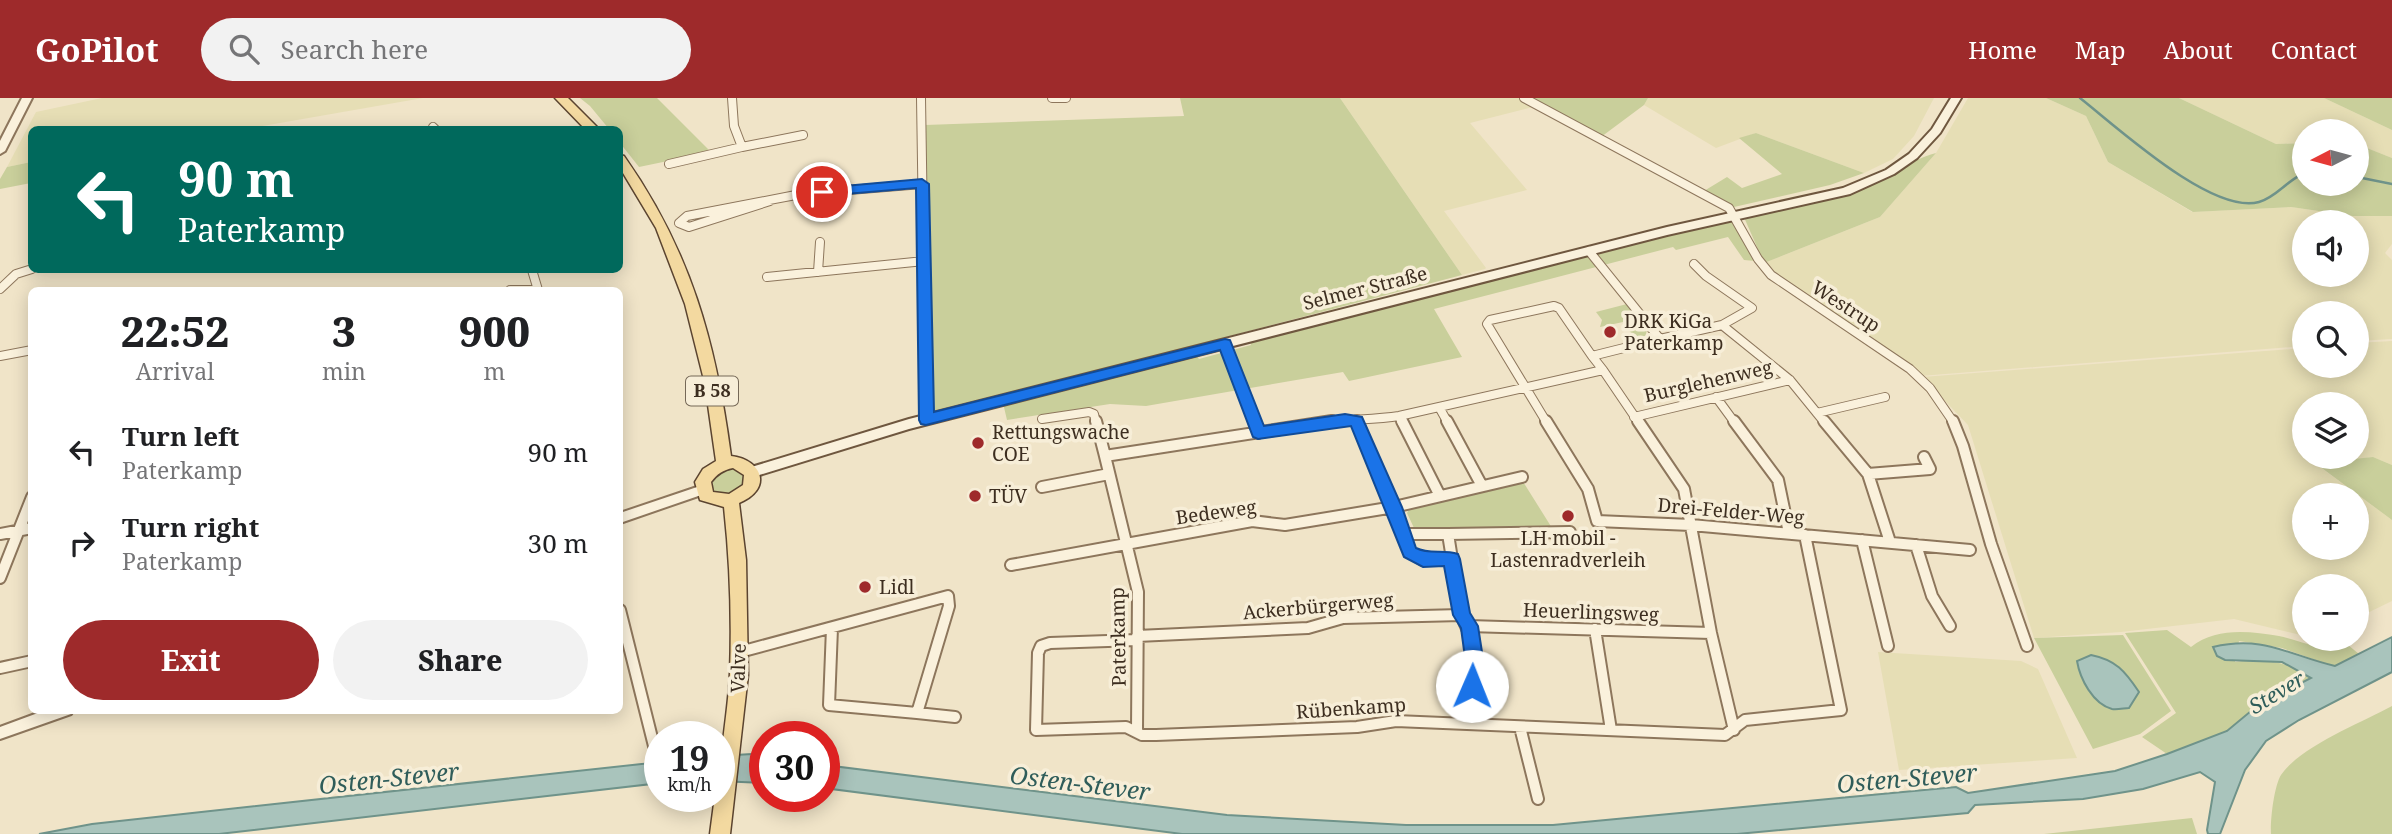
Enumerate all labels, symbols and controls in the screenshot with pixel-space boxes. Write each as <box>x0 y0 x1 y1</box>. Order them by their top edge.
search box <box>201 18 691 81</box>
text: GoPilot <box>35 27 159 72</box>
icon: search <box>225 30 263 68</box>
text: Search here <box>281 31 428 67</box>
text: Home <box>1968 33 2037 66</box>
text: Map <box>2075 33 2126 66</box>
text: About <box>2164 33 2233 66</box>
text: Contact <box>2271 33 2357 66</box>
north arrow <box>2292 119 2370 196</box>
map controls <box>2292 119 2369 651</box>
text: 90 m <box>178 145 294 211</box>
icon: left <box>63 154 154 245</box>
pin <box>792 162 852 222</box>
icon: arrive <box>803 173 841 211</box>
text: Paterkamp <box>178 208 345 251</box>
button: sound <box>2292 210 2369 287</box>
street label: Selmer Straße <box>1300 260 1430 316</box>
street label: Westrup <box>1807 274 1885 338</box>
button: search <box>2292 301 2369 378</box>
text: 22:52 <box>121 302 229 359</box>
text: 3 <box>332 302 356 359</box>
text: 900 <box>459 302 530 359</box>
place label: DRK KiGa Paterkamp <box>1624 308 1723 356</box>
marker: DRK KiGa Paterkamp <box>1602 324 1618 340</box>
street label: Burglehenweg <box>1641 354 1775 408</box>
text: Arrival <box>136 355 214 387</box>
text: min <box>322 355 366 387</box>
text: m <box>484 355 505 387</box>
road number: B 58 <box>686 376 738 405</box>
button: layers <box>2292 392 2369 469</box>
text: Turn left <box>122 418 239 454</box>
place label: Rettungswache COE <box>992 419 1130 467</box>
icon: left <box>63 433 101 471</box>
text: 90 m <box>528 434 588 470</box>
marker: Rettungswache COE <box>970 435 986 451</box>
text: Paterkamp <box>122 454 242 486</box>
place label: TÜV <box>989 483 1027 509</box>
button: + <box>2292 483 2369 560</box>
marker: TÜV <box>967 488 983 504</box>
street label: Drei-Felder-Weg <box>1657 492 1805 530</box>
street label: Bedeweg <box>1174 493 1258 531</box>
marker: LH mobil - Lastenradverleih <box>1560 508 1576 524</box>
text: Turn right <box>122 509 259 545</box>
icon: right <box>63 524 101 562</box>
text: 30 m <box>528 525 588 561</box>
place label: LH mobil - Lastenradverleih <box>1490 525 1646 573</box>
text: Paterkamp <box>122 545 242 577</box>
place label: Lidl <box>879 574 915 600</box>
button: − <box>2292 574 2369 651</box>
marker: Lidl <box>857 579 873 595</box>
street label: Ackerbürgerweg <box>1242 586 1394 626</box>
street label: Paterkamp <box>1104 587 1132 687</box>
street label: Heuerlingsweg <box>1522 597 1660 627</box>
button: Exit <box>63 620 319 700</box>
button: Share <box>333 620 588 700</box>
street label: Valve <box>724 643 752 693</box>
position arrow <box>1435 649 1509 723</box>
water label: Stever <box>2243 664 2310 720</box>
street label: Rübenkamp <box>1295 691 1407 725</box>
speed limit sign: 30 <box>749 721 840 812</box>
text: 19 <box>670 734 709 781</box>
water label: Osten-Stever <box>317 754 462 801</box>
water label: Osten-Stever <box>1835 755 1979 800</box>
water label: Osten-Stever <box>1008 758 1153 808</box>
text: km/h <box>667 772 712 796</box>

